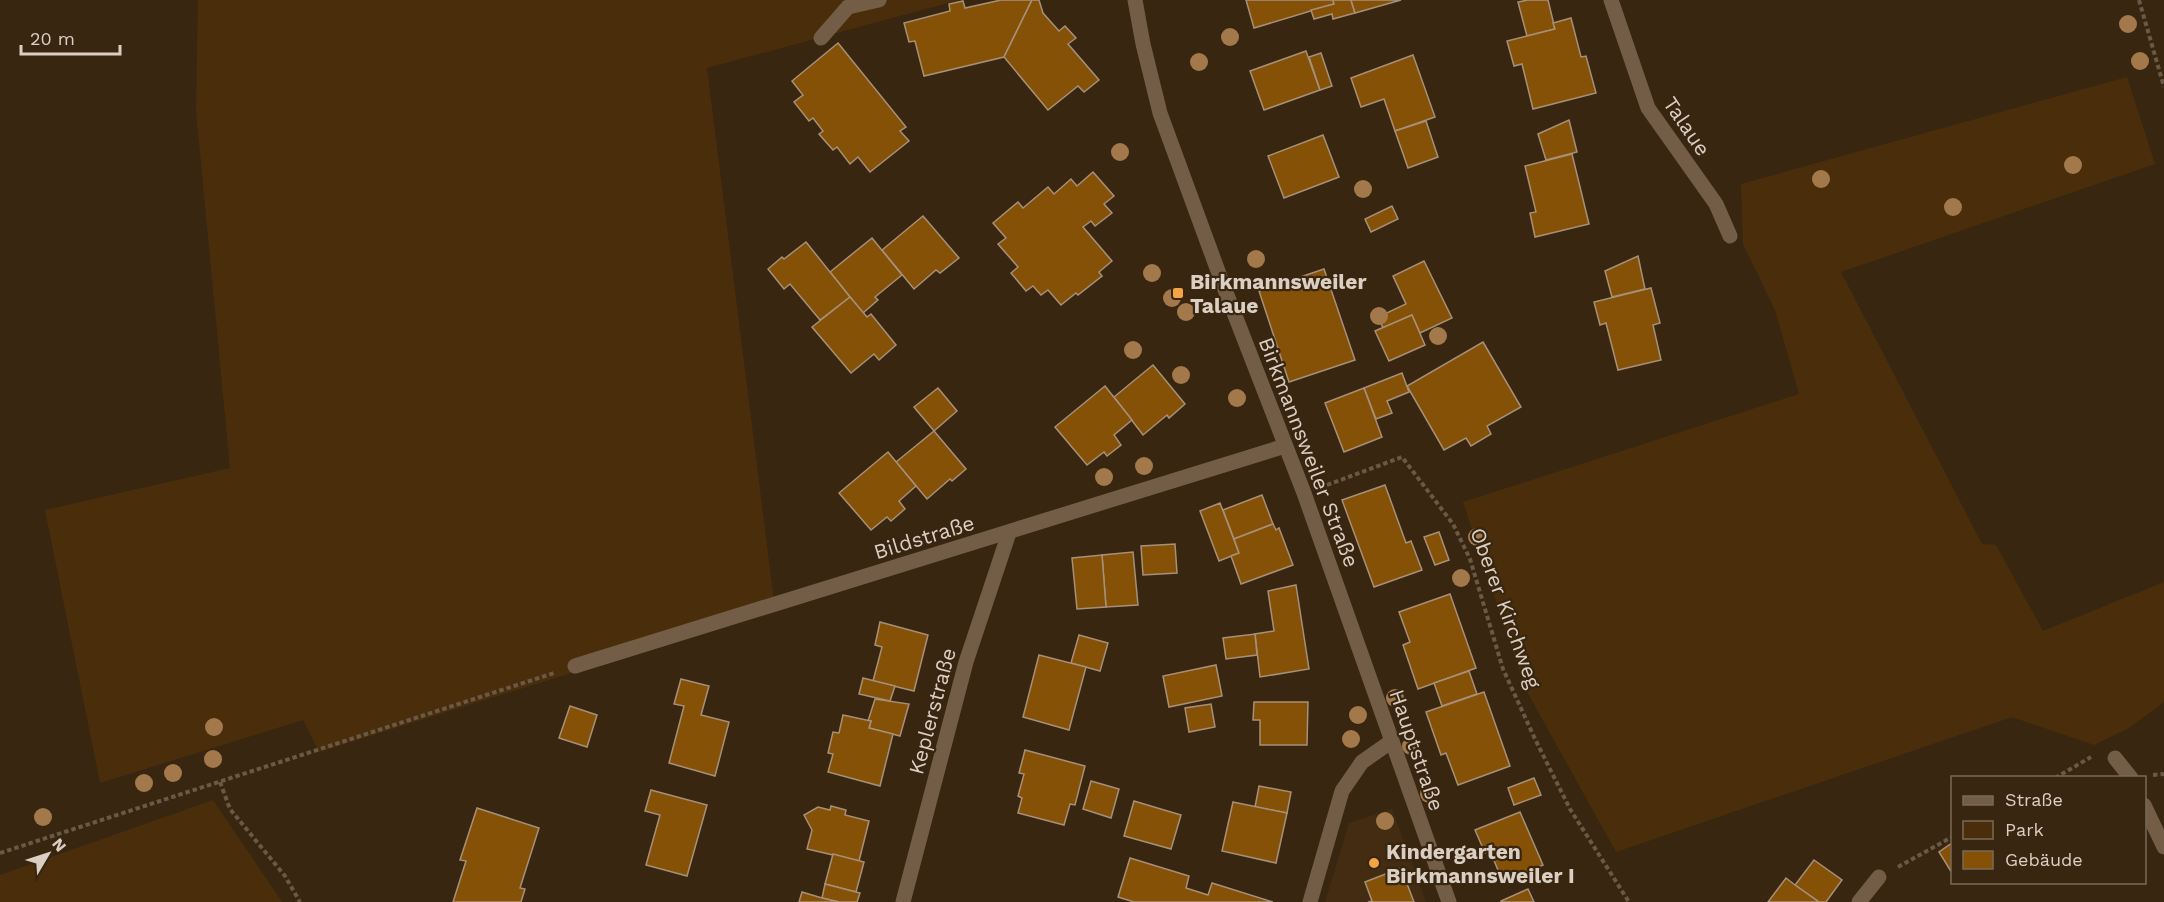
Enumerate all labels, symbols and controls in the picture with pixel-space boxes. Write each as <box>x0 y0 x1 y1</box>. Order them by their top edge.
scale bar <box>21 18 120 56</box>
text: 20 m <box>30 28 75 49</box>
street label: Talaue <box>1658 92 1716 160</box>
place label: Birkmannsweiler Talaue <box>1190 269 1366 318</box>
marker: Birkmannsweiler Talaue <box>1171 286 1185 300</box>
street label: Birkmannsweiler Straße <box>1254 333 1364 571</box>
street label: Bildstraße <box>871 510 977 564</box>
street label: Oberer Kirchweg <box>1465 524 1547 693</box>
street label: Keplerstraße <box>903 645 961 777</box>
street label: Hauptstraße <box>1385 686 1449 814</box>
legend <box>1951 776 2146 884</box>
text: Straße <box>2005 789 2063 810</box>
text: Park <box>2005 819 2044 840</box>
north arrow <box>18 824 78 884</box>
text: N <box>48 834 70 855</box>
place label: Kindergarten Birkmannsweiler I <box>1386 839 1575 888</box>
text: Gebäude <box>2005 849 2083 870</box>
marker: Kindergarten Birkmannsweiler I <box>1367 856 1381 870</box>

